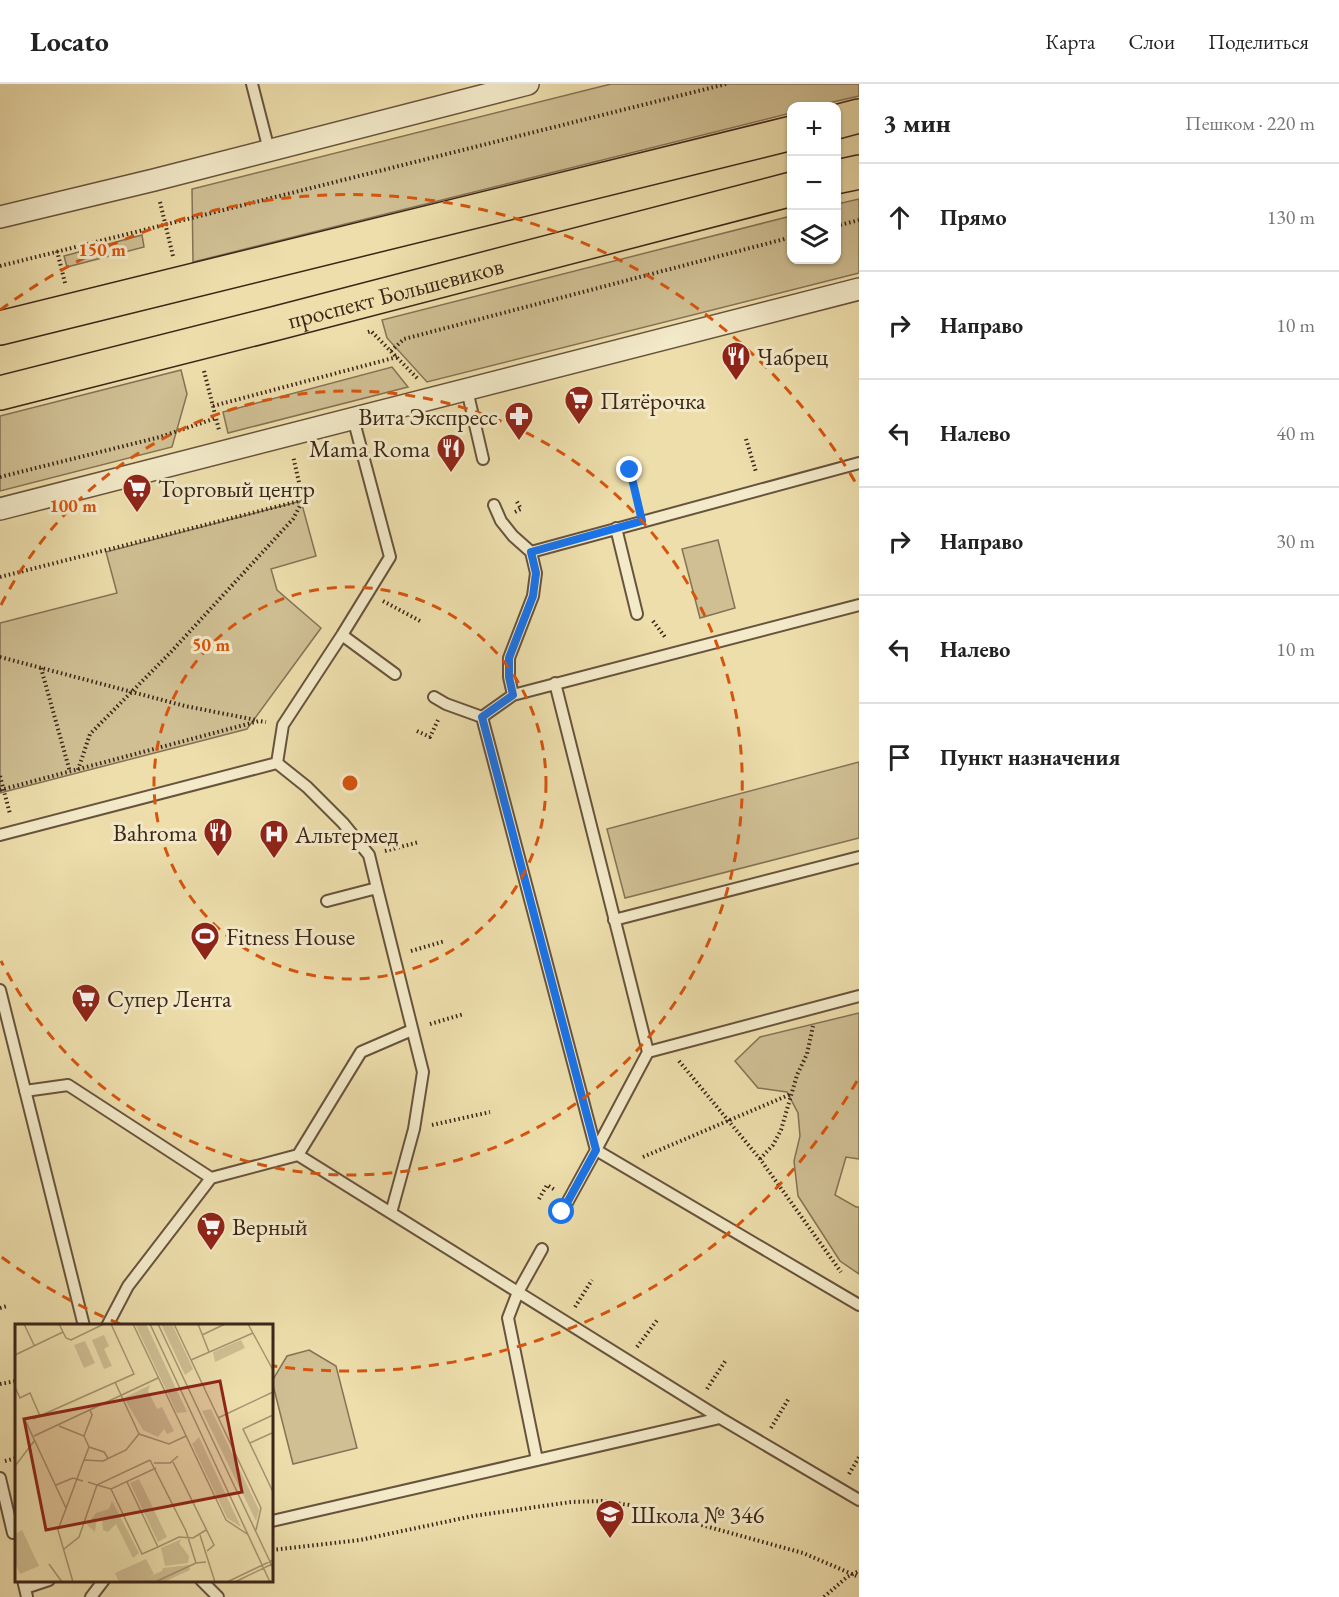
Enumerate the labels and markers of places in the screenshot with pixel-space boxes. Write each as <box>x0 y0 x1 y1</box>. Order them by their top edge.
restaurant icon: Чабрец <box>720 340 752 382</box>
place label: Чабрец <box>757 341 829 372</box>
supermarket icon: Пятёрочка <box>563 384 595 426</box>
place label: Пятёрочка <box>600 385 706 416</box>
pharmacy icon: Вита Экспресс <box>503 400 535 442</box>
place label: Вита Экспресс <box>358 401 498 432</box>
restaurant icon: Mama Roma <box>435 432 467 474</box>
place label: Mama Roma <box>309 433 430 464</box>
supermarket icon: Торговый центр <box>121 472 153 514</box>
place label: Торговый центр <box>158 473 315 504</box>
centre of rings <box>340 773 360 793</box>
restaurant icon: Bahroma <box>202 816 234 858</box>
place label: Bahroma <box>113 817 197 848</box>
hospital icon: Альтермед <box>258 818 290 860</box>
place label: Альтермед <box>294 819 399 850</box>
sports icon: Fitness House <box>189 920 221 962</box>
place label: Fitness House <box>226 921 355 952</box>
supermarket icon: Супер Лента <box>70 982 102 1024</box>
place label: Супер Лента <box>107 983 232 1014</box>
supermarket icon: Верный <box>195 1210 227 1252</box>
place label: Верный <box>232 1211 308 1242</box>
school or university icon: Школа № 346 <box>594 1498 626 1540</box>
place label: Школа № 346 <box>631 1499 764 1530</box>

